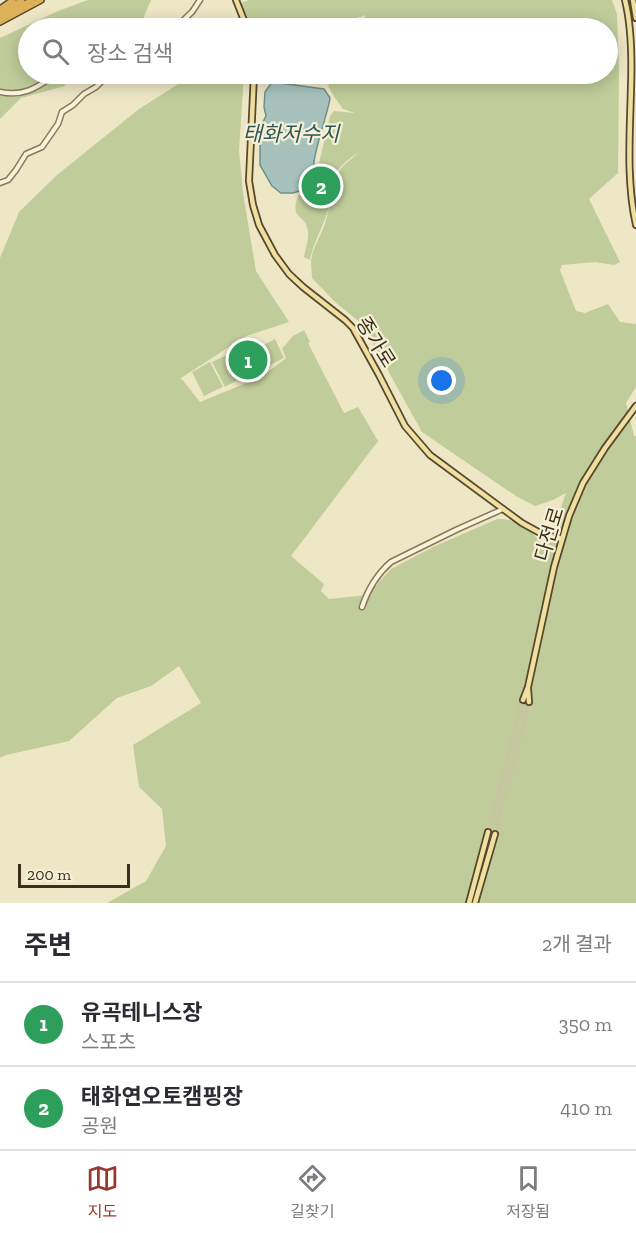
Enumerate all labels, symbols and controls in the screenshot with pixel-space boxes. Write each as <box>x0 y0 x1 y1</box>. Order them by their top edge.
search box <box>18 18 618 84</box>
icon: search <box>39 35 72 68</box>
text: 장소 검색 <box>87 40 173 67</box>
water label: 태화저수지 <box>243 121 341 146</box>
pin: 2 <box>302 164 340 208</box>
street label: 종가로 <box>351 312 401 372</box>
pin: 1 <box>228 338 268 382</box>
your location <box>427 366 456 395</box>
street label: 다전로 <box>529 504 569 564</box>
scale bar <box>18 861 130 888</box>
text: 200 m <box>27 865 71 884</box>
text: 주변 <box>24 929 72 961</box>
text: 2개 결과 <box>542 932 612 956</box>
text: 유곡테니스장 <box>81 999 202 1026</box>
text: 1 <box>39 1012 48 1036</box>
text: 350 m <box>559 1012 612 1036</box>
text: 스포츠 <box>81 1030 136 1054</box>
text: 태화연오토캠핑장 <box>81 1083 243 1110</box>
text: 2 <box>38 1096 49 1120</box>
text: 410 m <box>560 1096 612 1120</box>
text: 공원 <box>81 1114 118 1138</box>
tab: 지도 <box>86 1162 119 1222</box>
tab: 길찾기 <box>290 1162 334 1222</box>
tab: 저장됨 <box>506 1162 550 1222</box>

